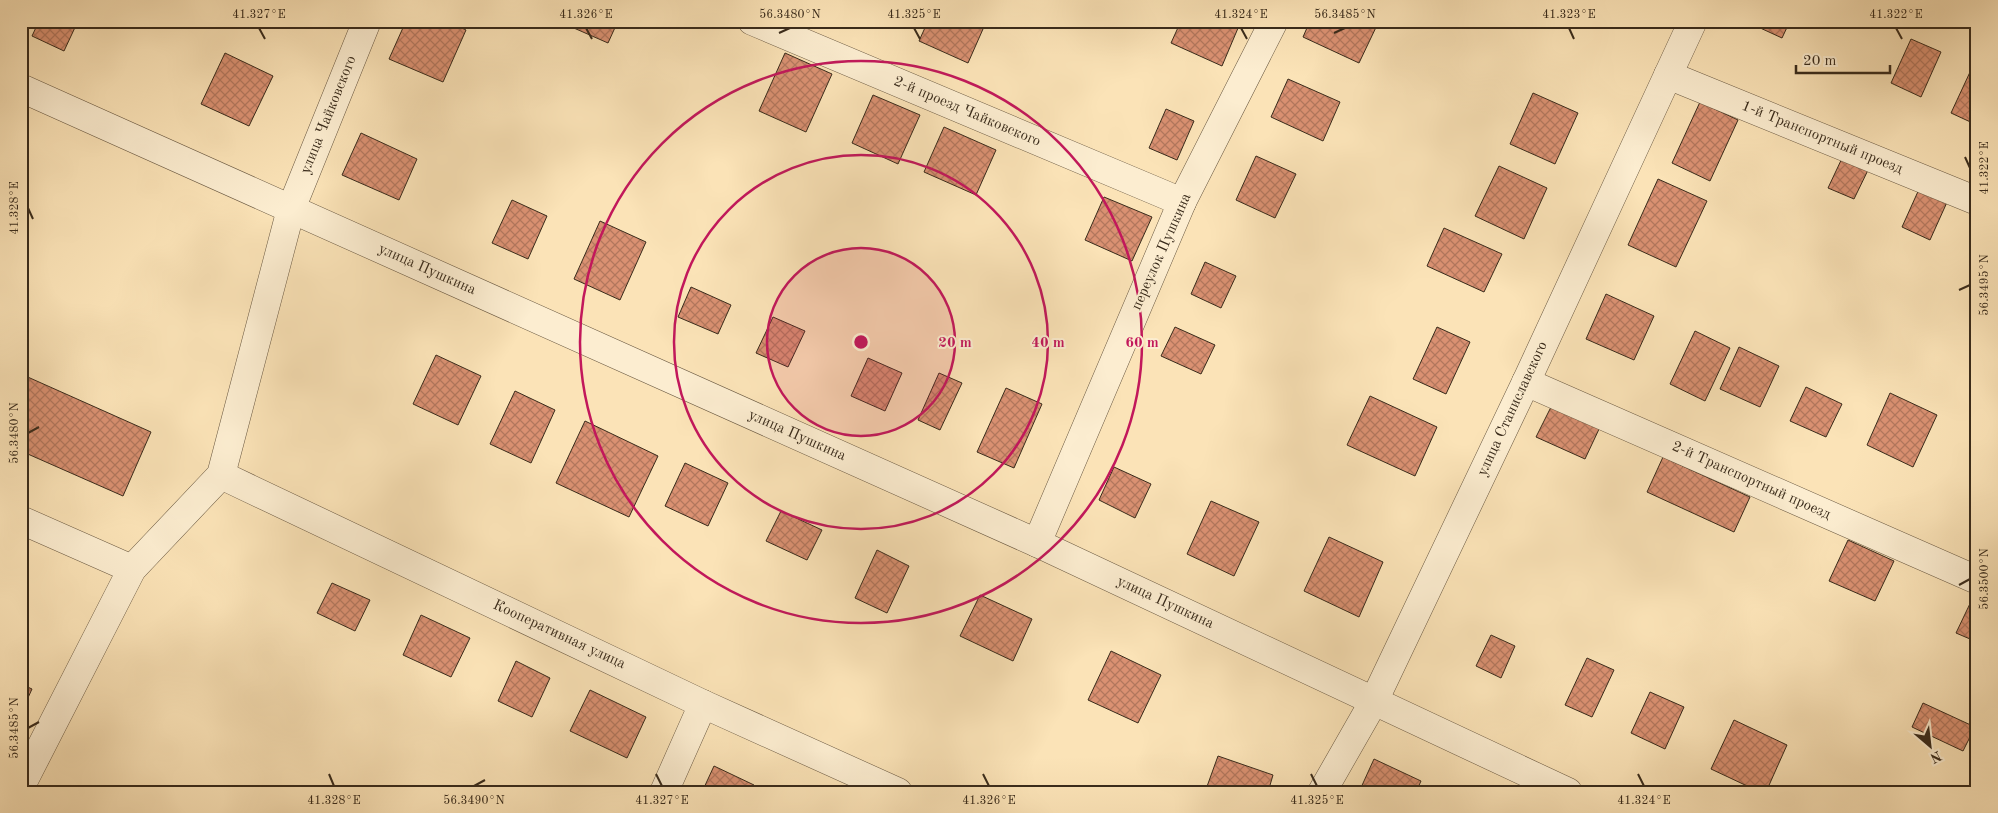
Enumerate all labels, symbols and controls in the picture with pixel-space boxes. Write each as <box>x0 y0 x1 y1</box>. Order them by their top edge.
text: 56.3480°N <box>759 8 821 21</box>
text: 41.325°E <box>887 8 941 21</box>
text: 56.3485°N <box>1314 8 1376 21</box>
text: 41.327°E <box>232 9 286 21</box>
text: 41.326°E <box>559 9 613 21</box>
text: 41.324°E <box>1214 9 1268 21</box>
text: 41.323°E <box>1542 9 1596 21</box>
text: 41.322°E <box>1869 9 1923 21</box>
scale bar <box>1796 42 1889 74</box>
street label: улица Чайковского <box>298 54 360 176</box>
text: 20 m <box>1803 54 1837 69</box>
street label: 2-й проезд Чайковского <box>891 74 1043 150</box>
street label: 1-й Транспортный проезд <box>1739 99 1905 177</box>
text: 41.322°E <box>1979 141 1991 195</box>
text: 41.328°E <box>9 181 21 235</box>
street label: переулок Пушкина <box>1130 191 1195 313</box>
street label: улица Пушкина <box>376 242 479 298</box>
text: 56.3495°N <box>1978 254 1991 316</box>
centre of rings <box>852 333 870 351</box>
text: 20 m <box>938 336 972 351</box>
text: 40 m <box>1031 336 1065 351</box>
text: 60 m <box>1125 336 1159 351</box>
street label: улица Станиславского <box>1475 339 1551 479</box>
text: 56.3480°N <box>8 402 21 464</box>
street label: улица Пушкина <box>746 408 849 464</box>
street label: 2-й Транспортный проезд <box>1669 439 1833 523</box>
text: 56.3500°N <box>1978 548 1991 610</box>
street label: улица Пушкина <box>1114 574 1216 632</box>
street label: Кооперативная улица <box>490 598 628 673</box>
text: 56.3485°N <box>8 697 21 759</box>
north arrow <box>1906 720 1956 770</box>
text: N <box>1927 748 1944 765</box>
text: 56.3490°N <box>443 794 505 807</box>
text: 41.325°E <box>1290 794 1344 807</box>
text: 41.328°E <box>307 795 361 807</box>
text: 41.327°E <box>635 795 689 807</box>
text: 41.326°E <box>962 795 1016 807</box>
text: 41.324°E <box>1617 795 1671 807</box>

